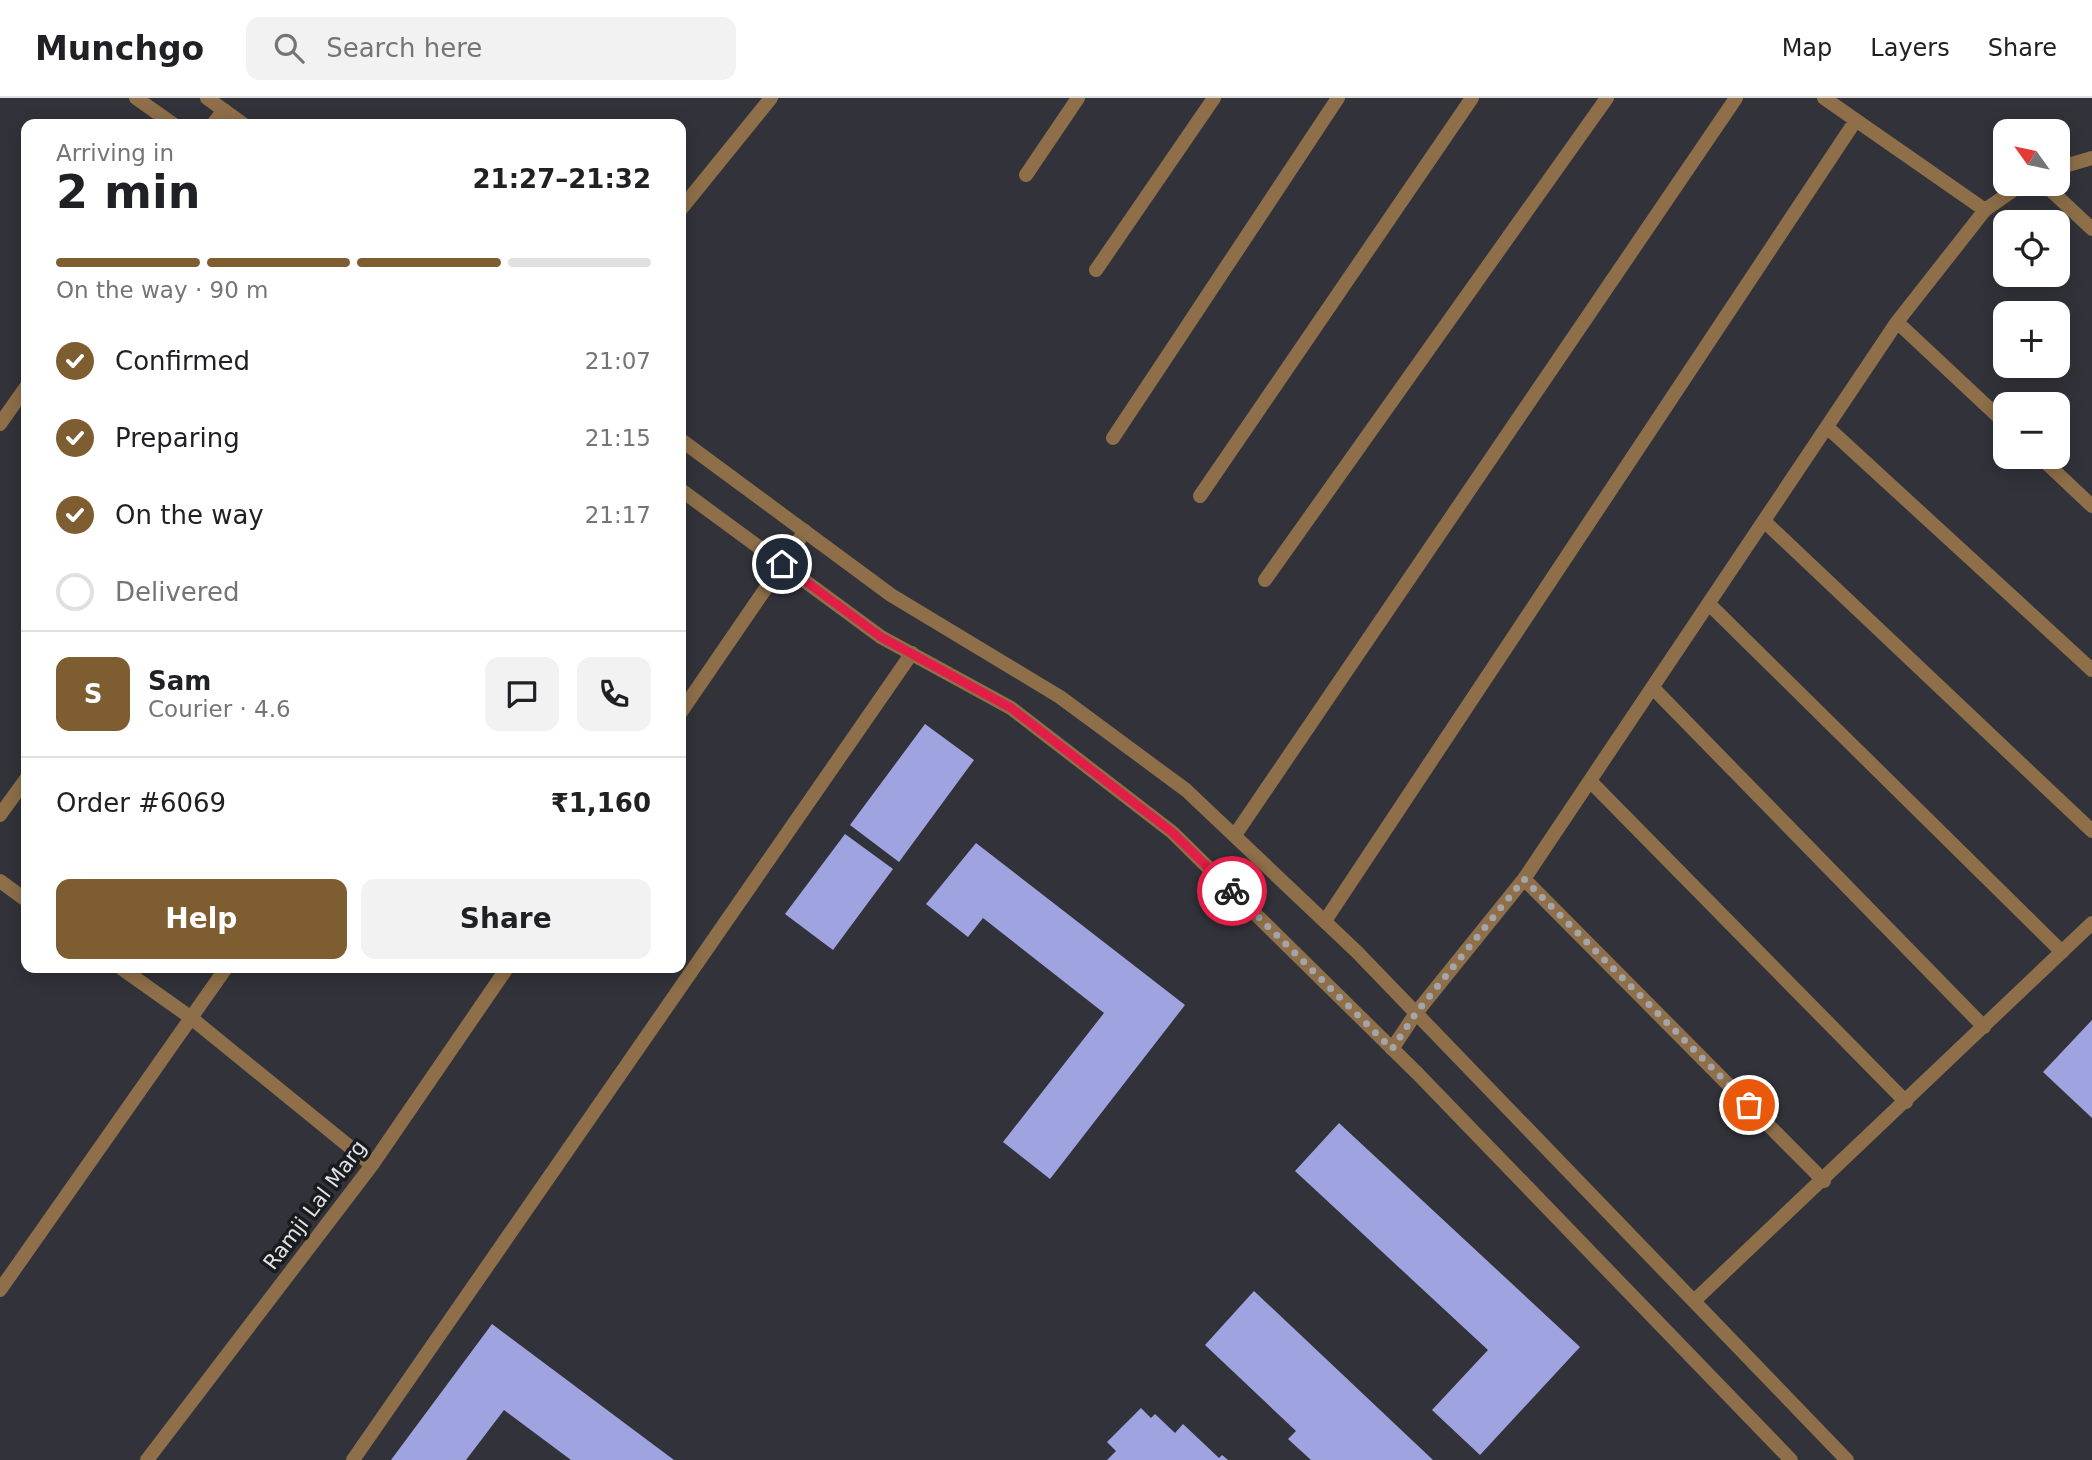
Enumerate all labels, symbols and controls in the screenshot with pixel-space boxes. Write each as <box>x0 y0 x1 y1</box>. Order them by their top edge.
search box <box>246 17 736 80</box>
text: Munchgo <box>35 29 204 68</box>
icon: search <box>270 29 308 67</box>
text: Search here <box>326 33 482 63</box>
text: Map <box>1782 34 1832 62</box>
text: Layers <box>1870 34 1950 62</box>
text: Share <box>1988 34 2057 62</box>
north arrow <box>1993 119 2070 196</box>
map controls <box>1993 119 2070 469</box>
text: Arriving in <box>56 140 174 166</box>
text: 21:27–21:32 <box>472 164 651 194</box>
text: 2 min <box>56 165 200 219</box>
button: locate <box>1993 210 2070 287</box>
text: On the way · 90 m <box>56 277 268 303</box>
button: + <box>1993 301 2070 378</box>
icon: check <box>56 342 94 380</box>
text: Confirmed <box>115 346 250 376</box>
text: 21:07 <box>585 348 651 374</box>
button: − <box>1993 392 2070 469</box>
icon: check <box>56 419 94 457</box>
text: Preparing <box>115 423 240 453</box>
text: 21:15 <box>585 425 651 451</box>
icon: check <box>56 496 94 534</box>
text: On the way <box>115 500 264 530</box>
text: 21:17 <box>585 502 651 528</box>
pin <box>752 534 812 594</box>
icon: home <box>763 545 801 583</box>
text: Delivered <box>115 577 239 607</box>
button: chat <box>485 657 559 731</box>
button: phone <box>577 657 651 731</box>
text: Sam <box>148 666 211 696</box>
text: S <box>84 679 102 709</box>
text: Courier · 4.6 <box>148 696 291 722</box>
text: Order #6069 <box>56 788 226 818</box>
text: ₹1,160 <box>551 788 651 818</box>
courier <box>1197 856 1267 926</box>
icon: bike <box>1213 872 1251 910</box>
button: Help <box>56 879 347 959</box>
button: Share <box>361 879 651 959</box>
pin <box>1719 1075 1779 1135</box>
icon: bag <box>1730 1086 1768 1124</box>
street label: Ramji Lal Marg <box>259 1136 371 1274</box>

